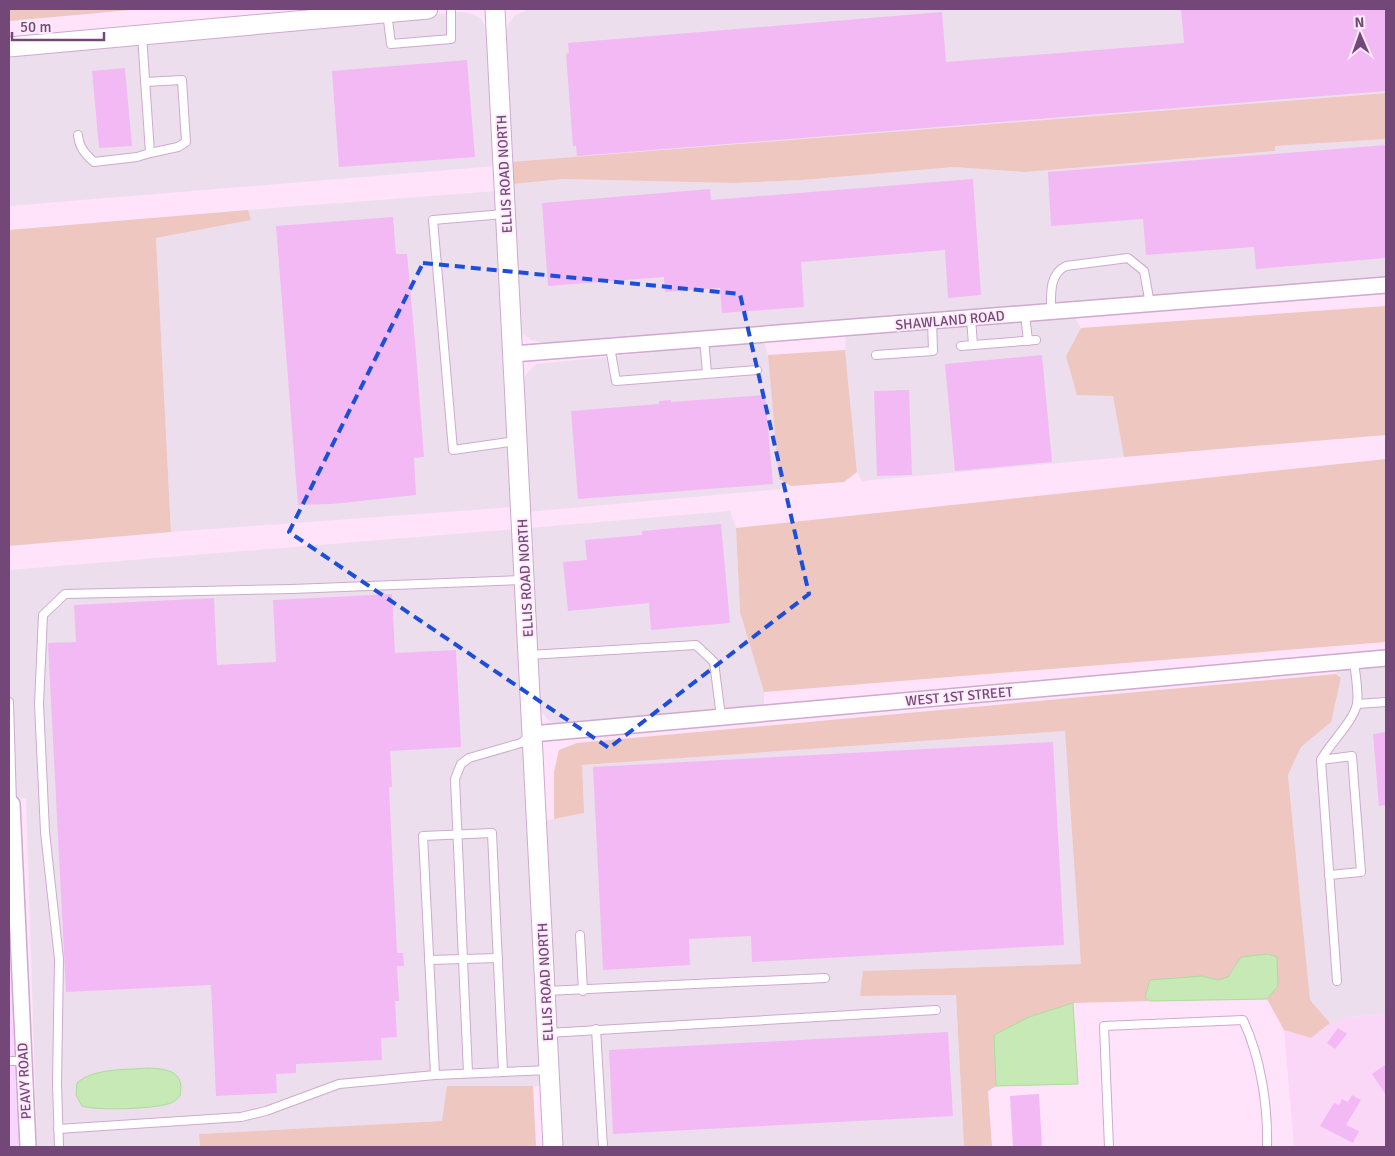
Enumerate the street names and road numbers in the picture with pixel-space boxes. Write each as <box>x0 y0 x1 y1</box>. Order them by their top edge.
street label: ELLIS ROAD NORTH <box>493 114 516 234</box>
street label: SHAWLAND ROAD <box>895 307 1005 334</box>
street label: ELLIS ROAD NORTH <box>514 518 537 638</box>
street label: WEST 1ST STREET <box>905 683 1013 710</box>
street label: ELLIS ROAD NORTH <box>534 922 557 1042</box>
street label: PEAVY ROAD <box>14 1042 35 1120</box>

